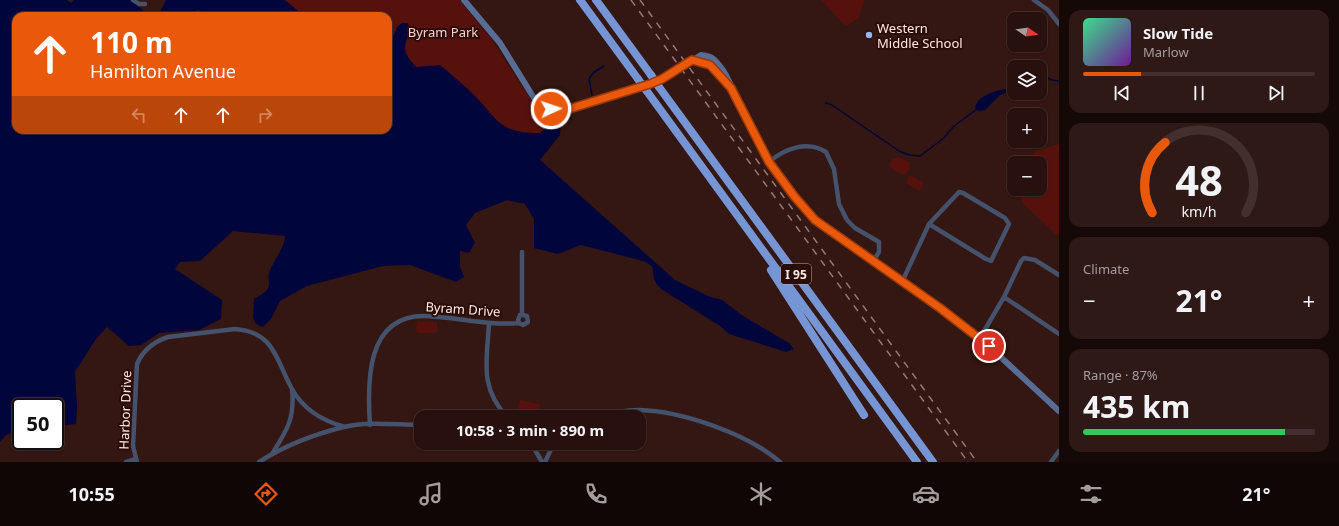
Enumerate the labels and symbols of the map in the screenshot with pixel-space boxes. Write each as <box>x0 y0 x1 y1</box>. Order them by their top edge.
north arrow <box>1007 12 1047 52</box>
place label: Western Middle School <box>877 19 963 52</box>
park label: Byram Park <box>408 23 478 41</box>
marker: Western Middle School <box>864 30 874 40</box>
position arrow <box>530 88 572 130</box>
road number: I 95 <box>781 264 811 284</box>
street label: Byram Drive <box>425 297 501 321</box>
pin <box>972 329 1006 363</box>
street label: Harbor Drive <box>115 370 135 450</box>
speed limit sign: 50 <box>12 398 64 450</box>

